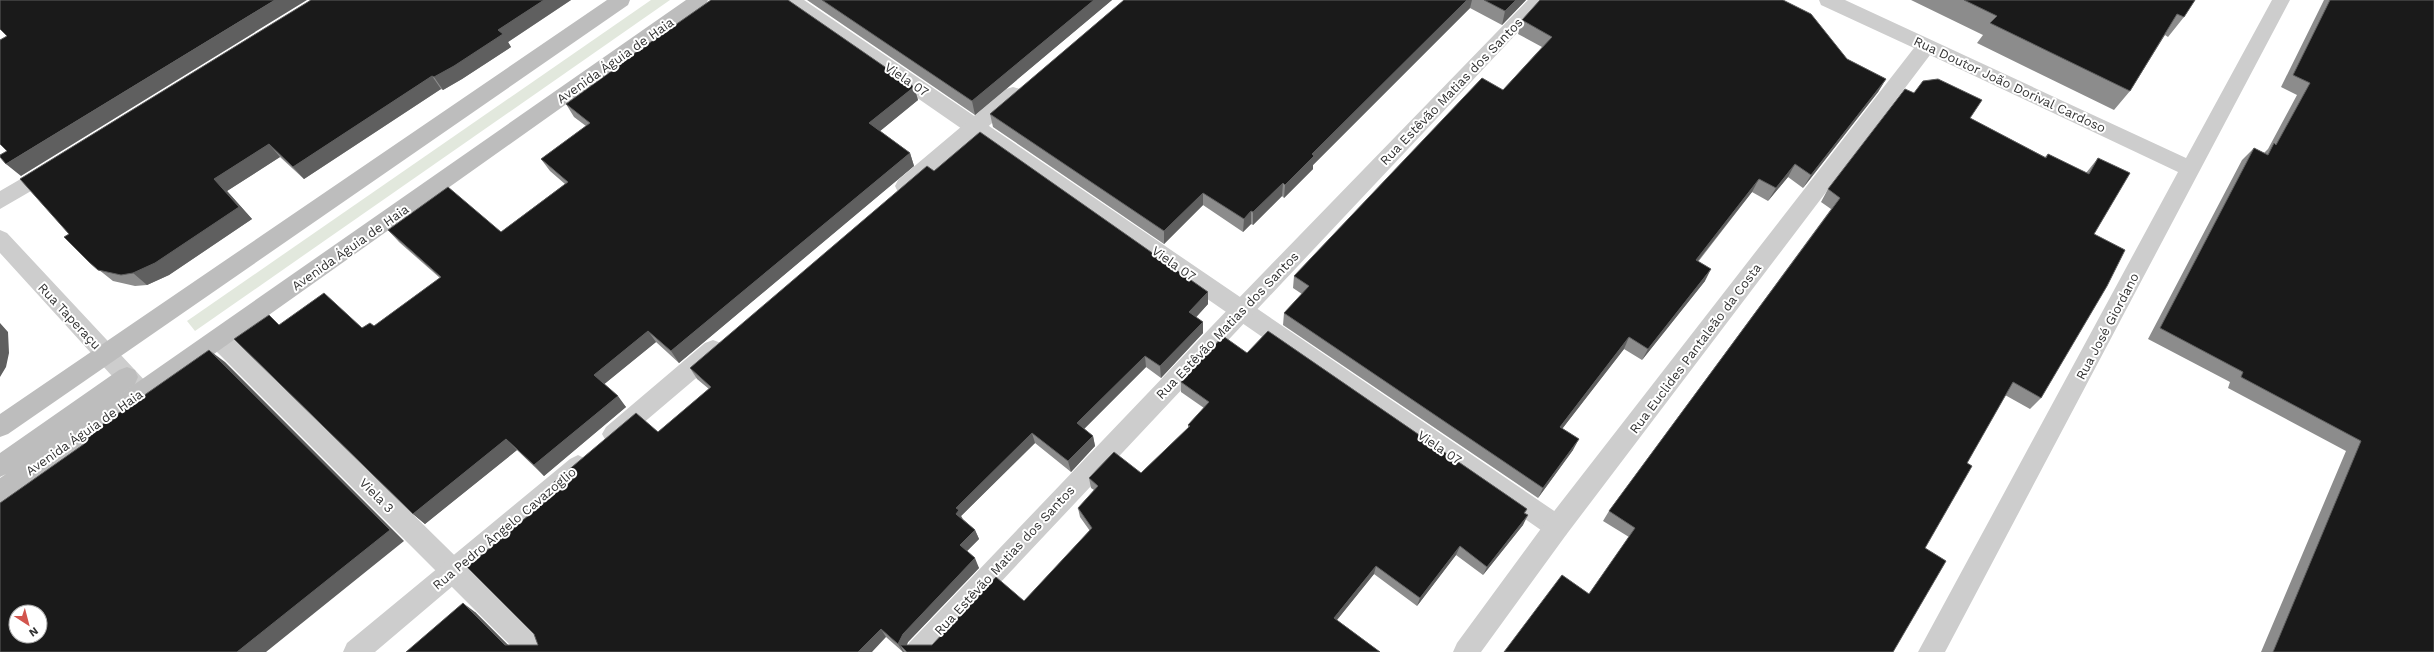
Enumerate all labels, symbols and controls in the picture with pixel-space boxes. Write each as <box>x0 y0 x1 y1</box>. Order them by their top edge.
street label: Avenida Águia de Haia <box>553 13 677 106</box>
street label: Rua Estêvão Matias dos Santos <box>1377 15 1526 168</box>
street label: Rua Doutor João Dorival Cardoso <box>1911 33 2108 136</box>
street label: Viela 07 <box>882 59 932 100</box>
street label: Avenida Águia de Haia <box>288 200 412 293</box>
street label: Viela 07 <box>1149 243 1198 284</box>
street label: Rua Estêvão Matias dos Santos <box>1153 249 1302 402</box>
street label: Rua Euclides Pantaleão da Costa <box>1627 260 1765 436</box>
street label: Rua José Giordano <box>2073 270 2142 382</box>
street label: Rua Taperaçu <box>35 280 104 353</box>
street label: Avenida Águia de Haia <box>22 385 146 478</box>
street label: Viela 07 <box>1415 427 1465 468</box>
street label: Rua Pedro Ângelo Cavazoglio <box>429 463 579 593</box>
street label: Viela 3 <box>356 475 397 516</box>
street label: Rua Estêvão Matias dos Santos <box>931 482 1078 638</box>
north arrow <box>8 604 48 644</box>
text: N <box>26 624 41 639</box>

